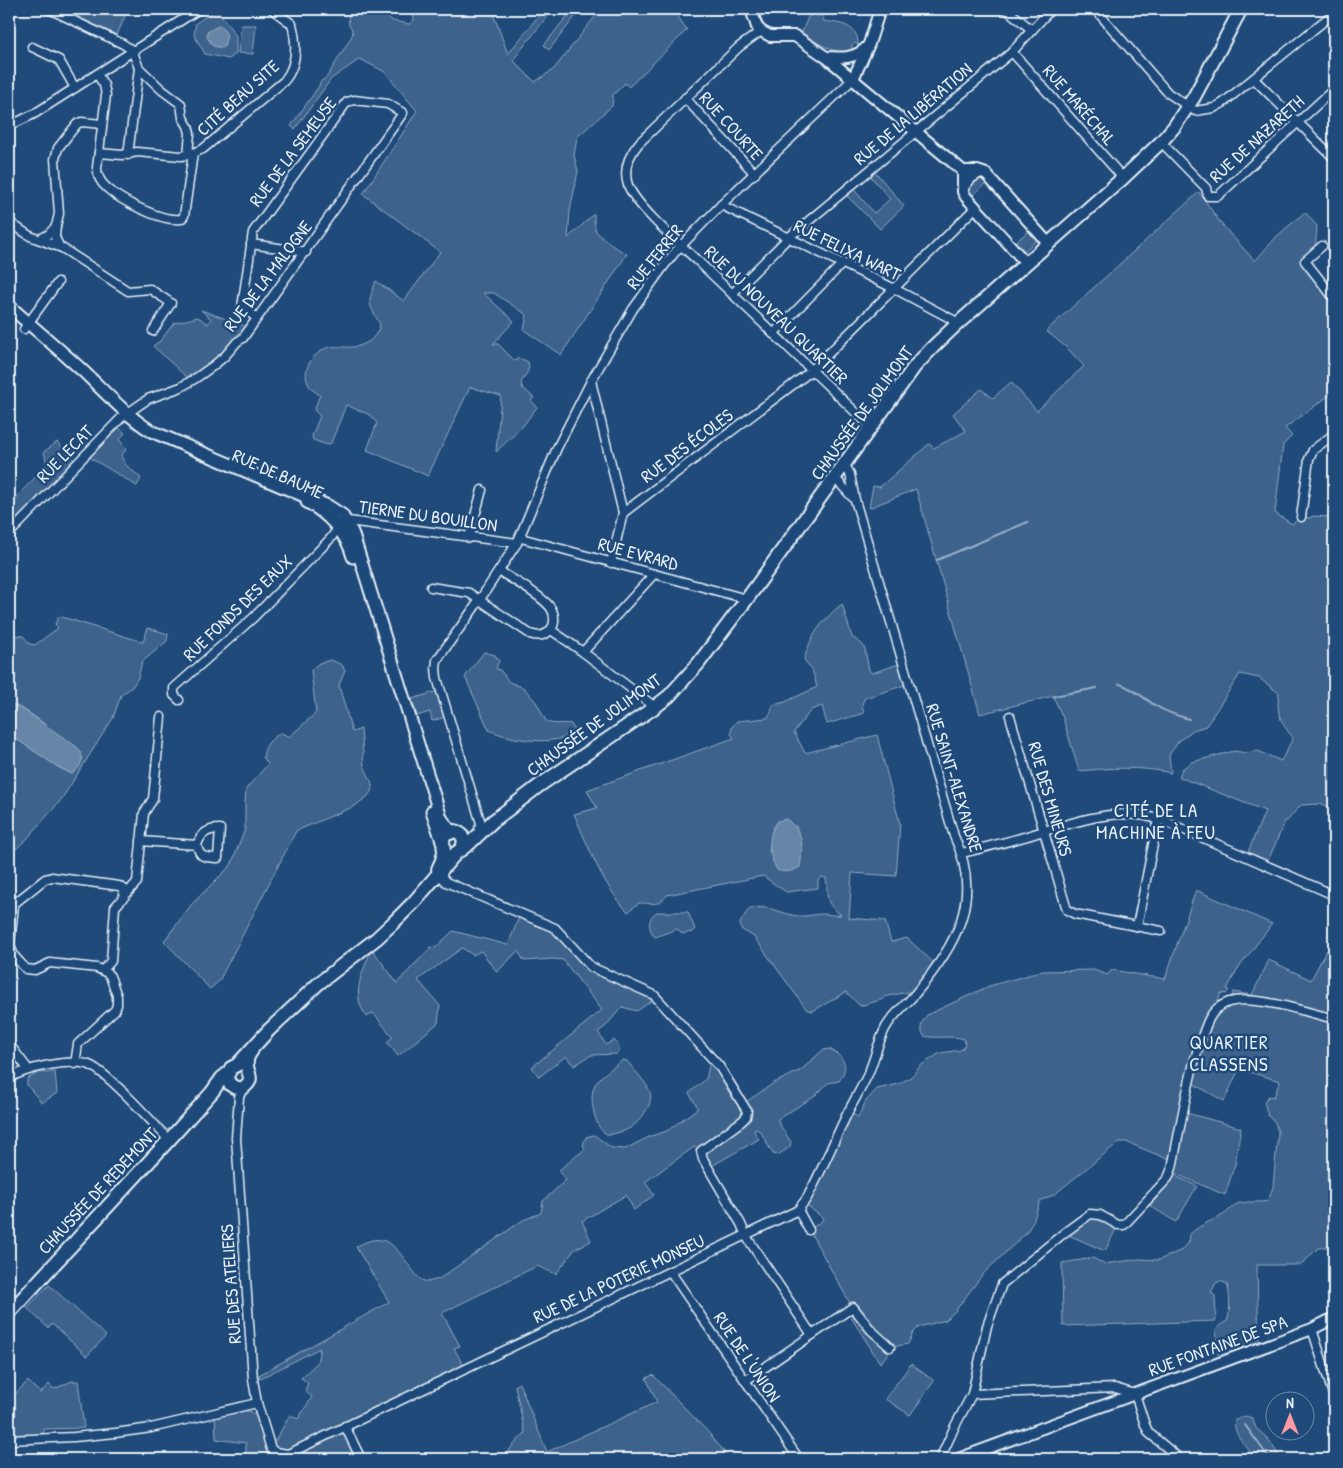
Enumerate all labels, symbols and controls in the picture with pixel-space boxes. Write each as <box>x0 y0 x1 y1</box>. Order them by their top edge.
street label: CITÉ BEAU SITE <box>191 54 284 142</box>
street label: RUE DE LA LIBÉRATION <box>848 57 977 171</box>
street label: RUE MARÉCHAL <box>1037 59 1122 151</box>
street label: RUE COURTE <box>694 86 769 165</box>
street label: RUE DE NAZARETH <box>1204 89 1310 188</box>
street label: RUE DE LA SEMEUSE <box>243 92 342 212</box>
street label: RUE FELIXA WART <box>790 213 905 286</box>
street label: RUE DE LA MALOGNE <box>218 215 318 336</box>
street label: RUE FERRER <box>621 219 689 295</box>
street label: RUE DU NOUVEAU QUARTIER <box>699 239 854 390</box>
street label: CHAUSSÉE DE JOLIMONT <box>804 340 919 485</box>
street label: RUE DES ÉCOLES <box>635 403 738 489</box>
street label: RUE LECAT <box>31 419 99 488</box>
street label: RUE DE BAUME <box>229 442 328 505</box>
street label: TIERNE DU BOUILLON <box>357 493 499 538</box>
street label: RUE EVRARD <box>595 531 681 576</box>
street label: RUE FONDS DES EAUX <box>177 549 298 667</box>
street label: CHAUSSÉE DE JOLIMONT <box>521 667 666 782</box>
street label: RUE SAINT-ALEXANDRE <box>920 701 989 855</box>
street label: RUE DES MINEURS <box>1022 739 1079 859</box>
district label: CITÉ DE LA MACHINE À FEU <box>1096 797 1216 845</box>
district label: QUARTIER CLASSENS <box>1189 1029 1269 1077</box>
street label: CHAUSSÉE DE REDEMONT <box>32 1121 164 1260</box>
street label: RUE DES ATELIERS <box>214 1224 247 1345</box>
street label: RUE DE LA POTERIE MONSEU <box>529 1228 709 1329</box>
street label: RUE DE L'UNION <box>708 1307 787 1407</box>
street label: RUE FONTAINE DE SPA <box>1145 1309 1291 1382</box>
north arrow <box>1266 1390 1316 1440</box>
text: N <box>1286 1393 1294 1412</box>

